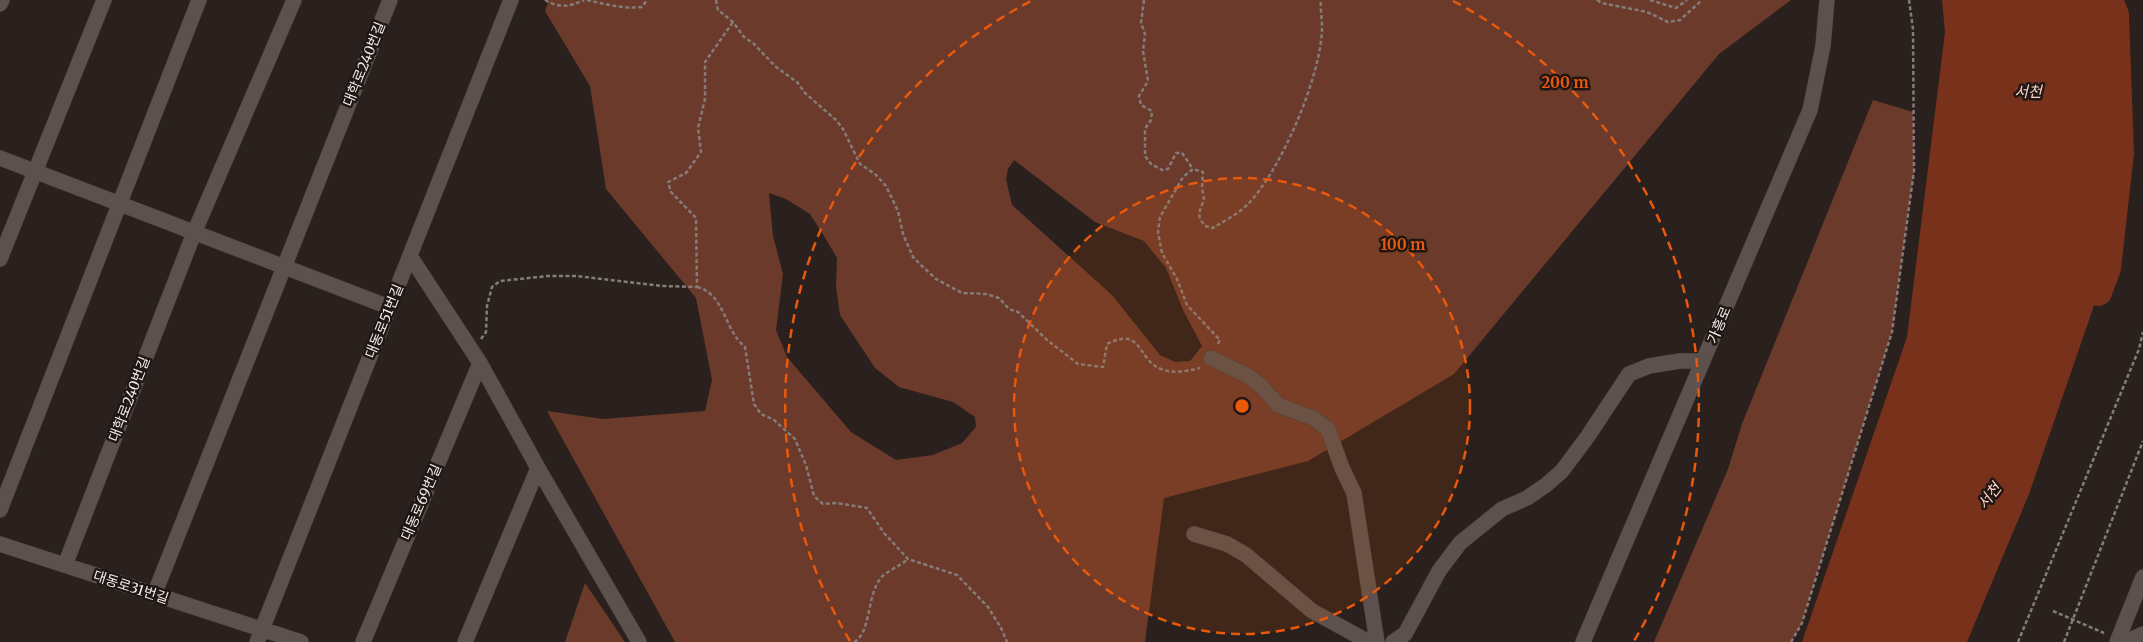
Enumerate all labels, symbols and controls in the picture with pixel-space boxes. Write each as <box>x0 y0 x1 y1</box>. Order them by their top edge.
street label: 대학로240번길 <box>339 19 389 109</box>
text: 200 m <box>1541 73 1589 92</box>
water label: 서천 <box>2014 82 2044 101</box>
text: 100 m <box>1381 235 1425 254</box>
street label: 대동로51번길 <box>361 281 407 361</box>
street label: 가흥로 <box>1703 304 1735 346</box>
street label: 대학로240번길 <box>105 354 153 444</box>
centre of rings <box>1233 397 1251 415</box>
street label: 대동로69번길 <box>397 461 445 543</box>
water label: 서천 <box>1973 478 2006 513</box>
street label: 대동로31번길 <box>91 566 171 608</box>

